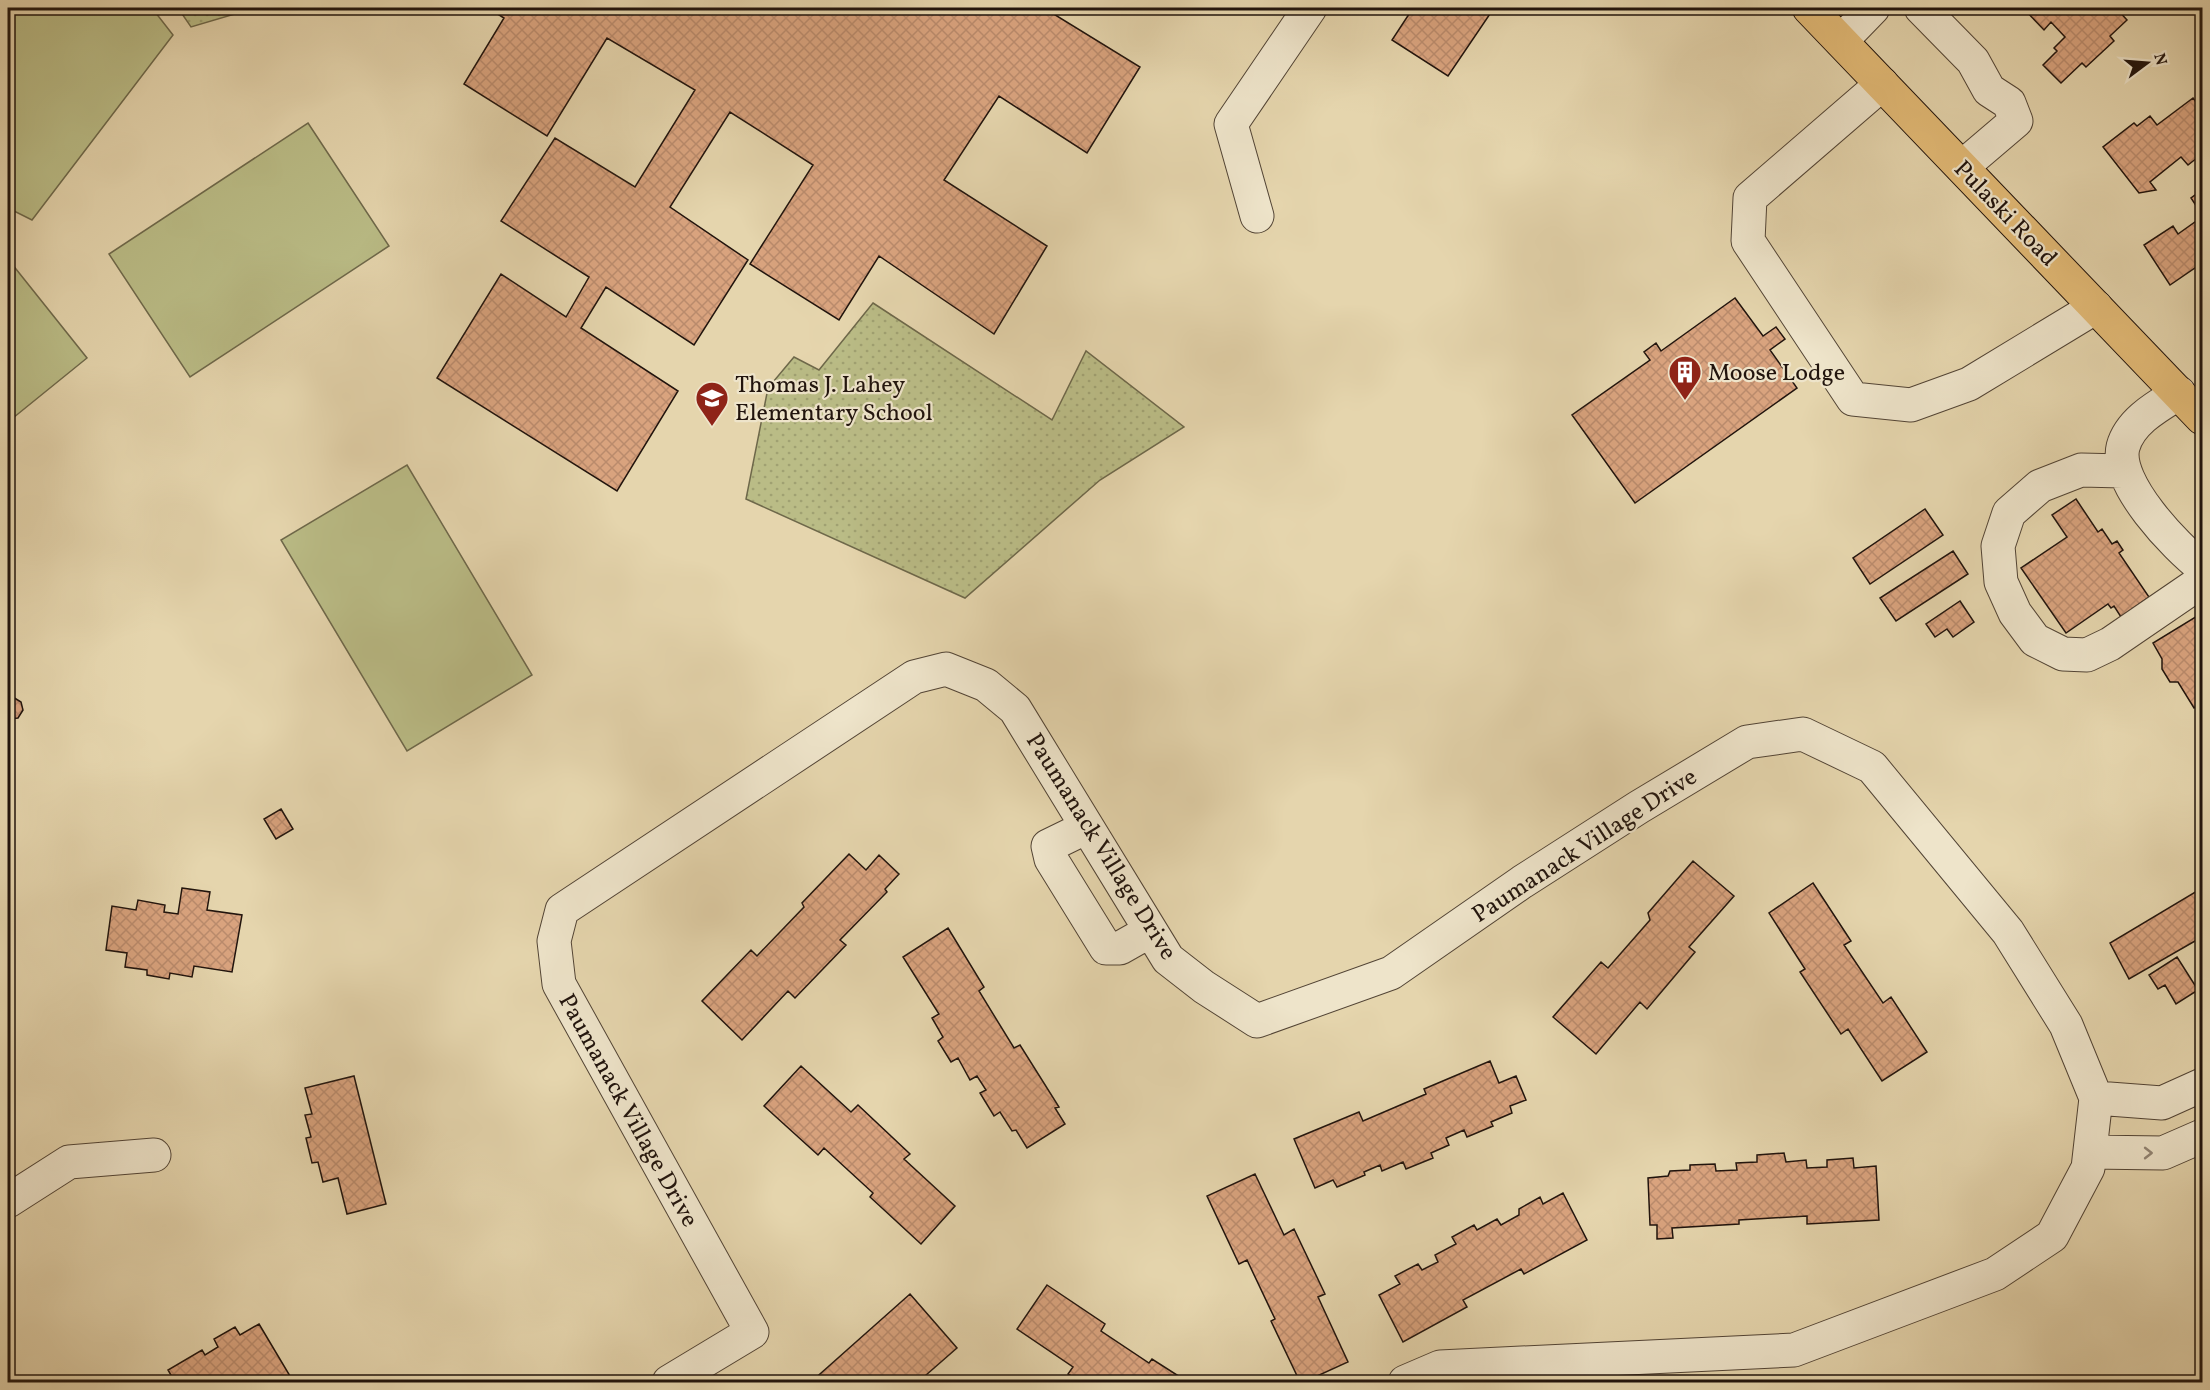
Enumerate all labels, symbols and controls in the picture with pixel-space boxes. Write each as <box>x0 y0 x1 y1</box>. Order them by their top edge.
north arrow <box>2117 33 2177 93</box>
text: N <box>2147 51 2172 68</box>
street label: Pulaski Road <box>1945 154 2064 275</box>
building icon: Moose Lodge <box>1667 354 1703 401</box>
place label: Moose Lodge <box>1708 357 1845 391</box>
place label: Thomas J. Lahey Elementary School <box>735 369 933 431</box>
school or university icon: Thomas J. Lahey Elementary School <box>694 380 730 427</box>
street label: Paumanack Village Drive <box>1016 727 1184 967</box>
street label: Paumanack Village Drive <box>1466 761 1704 932</box>
street label: Paumanack Village Drive <box>549 988 706 1234</box>
one-way arrow <box>2143 1147 2152 1159</box>

